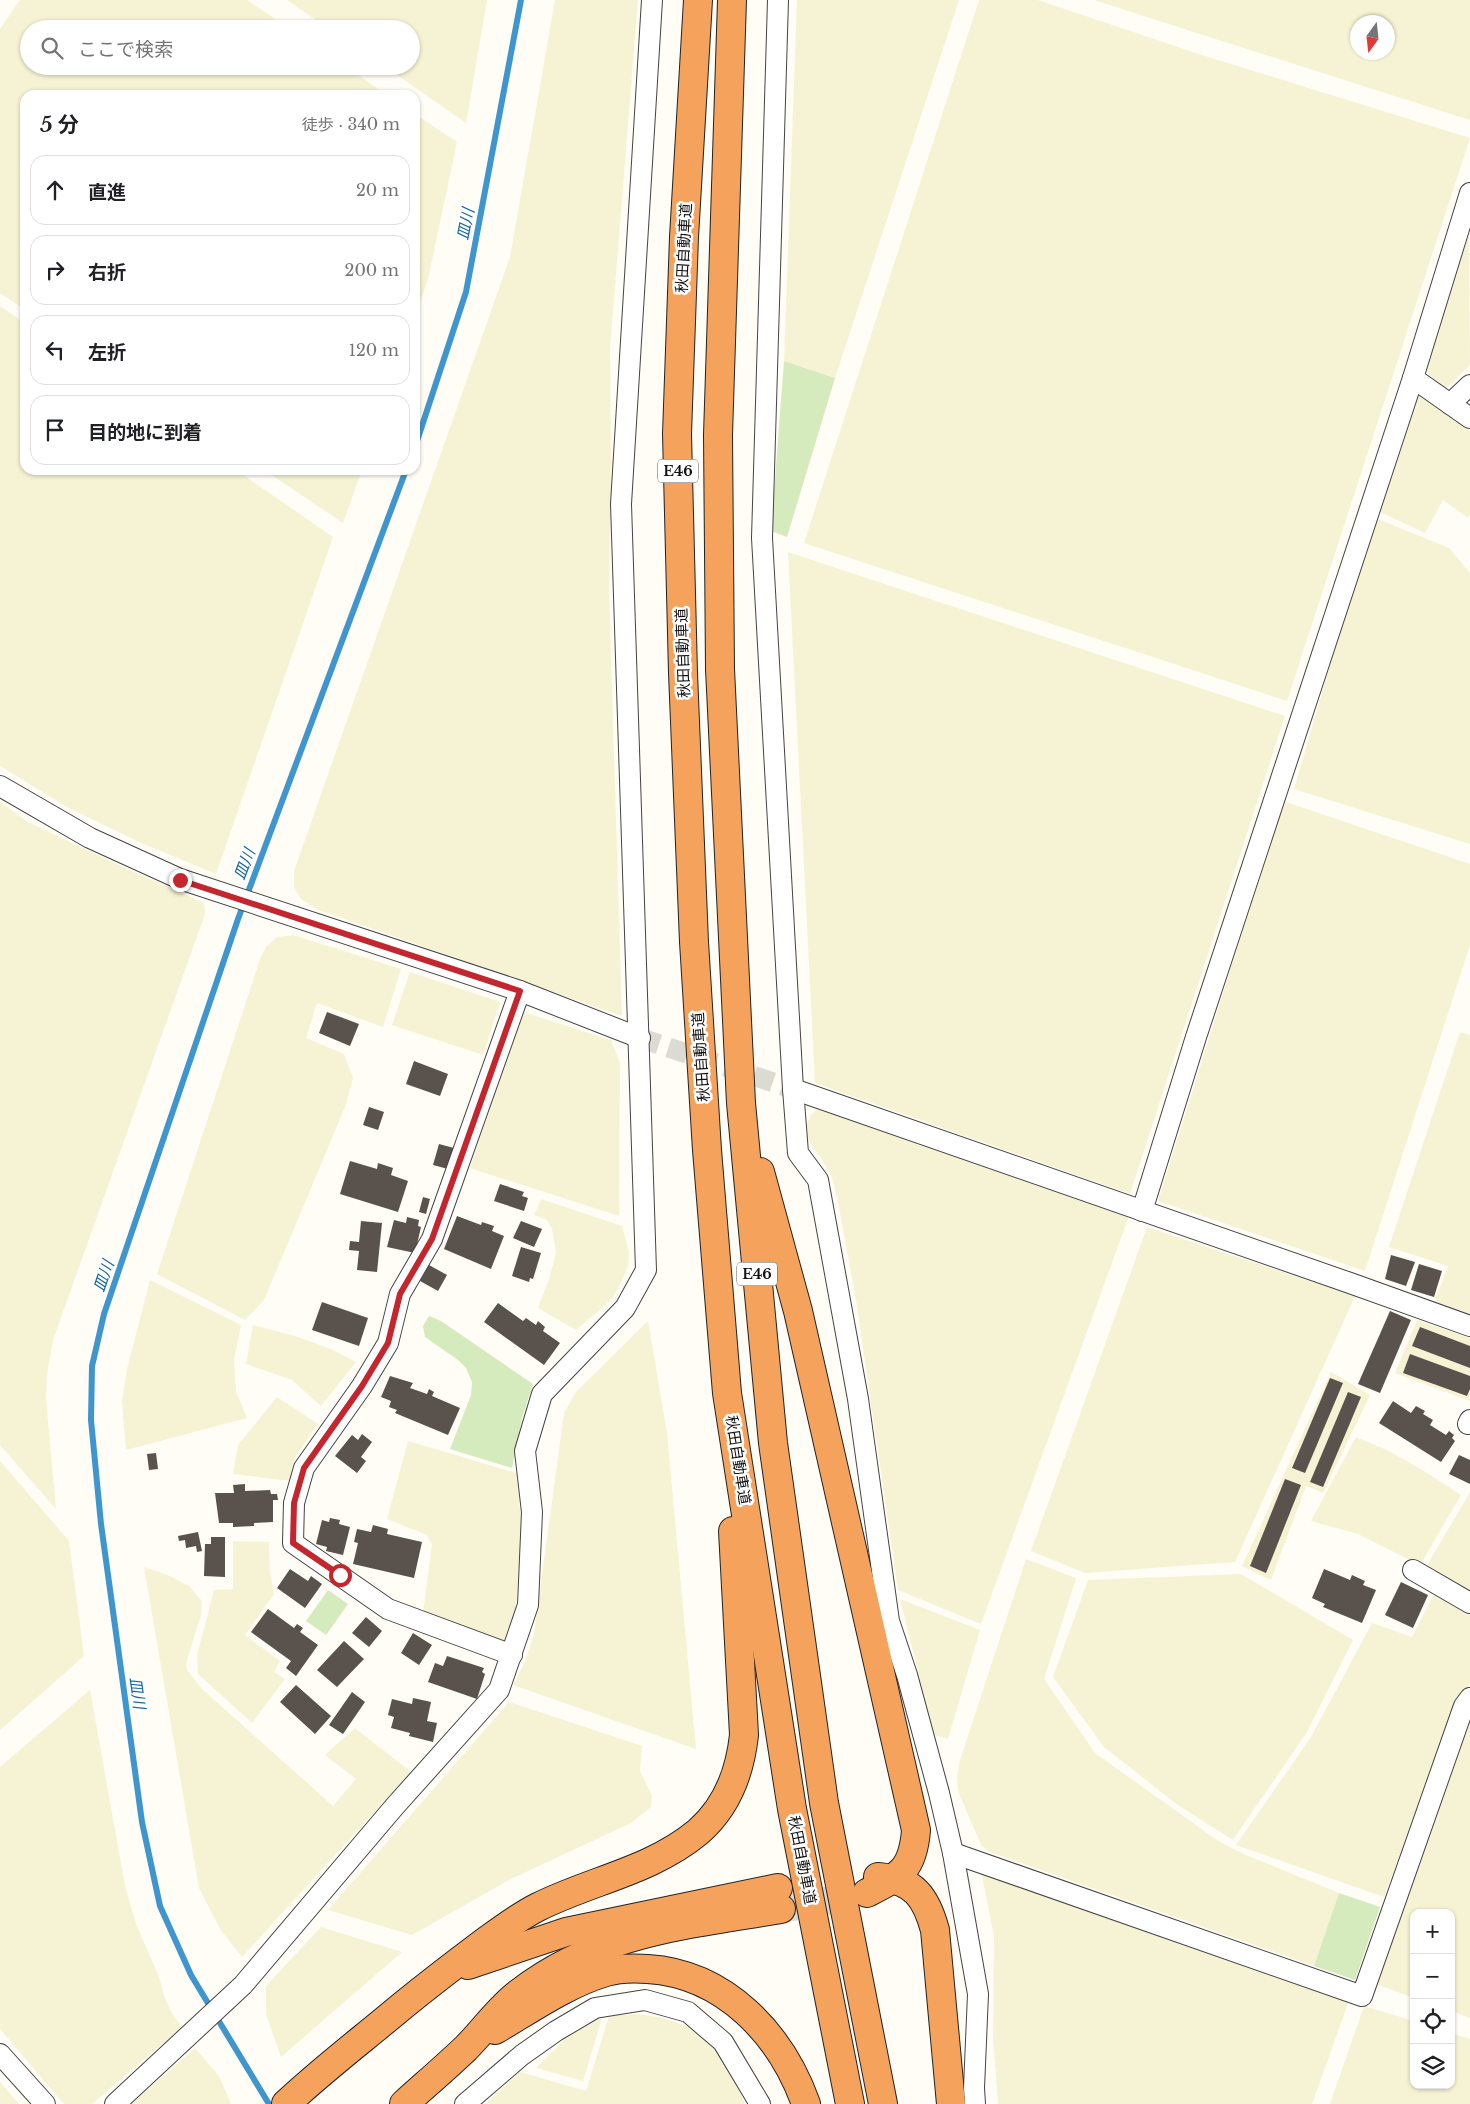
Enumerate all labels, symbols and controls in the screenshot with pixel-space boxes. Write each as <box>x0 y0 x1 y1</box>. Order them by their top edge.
north arrow <box>1350 15 1395 60</box>
search box <box>20 20 420 75</box>
icon: search <box>38 34 66 62</box>
text: ここで検索 <box>78 38 173 61</box>
text: 5 分 <box>40 112 79 138</box>
text: 徒歩 · 340 m <box>302 114 400 134</box>
icon: ahead <box>41 176 69 204</box>
text: 20 m <box>356 180 399 200</box>
text: 直進 <box>88 181 126 204</box>
street label: 秋田自動車道 <box>672 203 695 293</box>
water label: 皿川 <box>452 204 478 242</box>
icon: right <box>41 256 69 284</box>
text: 200 m <box>345 260 399 280</box>
text: 右折 <box>88 261 126 284</box>
icon: left <box>41 336 69 364</box>
text: 120 m <box>349 340 399 360</box>
text: 左折 <box>88 341 126 364</box>
icon: arrive <box>41 416 69 444</box>
text: 目的地に到着 <box>88 421 202 444</box>
road number: E46 <box>658 460 698 482</box>
street label: 秋田自動車道 <box>671 608 694 698</box>
water label: 皿川 <box>229 844 260 883</box>
route end <box>169 869 192 892</box>
street label: 秋田自動車道 <box>688 1011 713 1103</box>
water label: 皿川 <box>88 1256 118 1294</box>
road number: E46 <box>737 1262 777 1286</box>
street label: 秋田自動車道 <box>722 1414 755 1506</box>
route start <box>329 1564 352 1587</box>
water label: 皿川 <box>126 1676 150 1712</box>
street label: 秋田自動車道 <box>785 1814 820 1906</box>
map controls <box>1410 1909 1455 2089</box>
button: + <box>1410 1909 1455 1954</box>
button: − <box>1410 1954 1455 1999</box>
button: locate <box>1410 1999 1455 2044</box>
button: layers <box>1410 2044 1455 2089</box>

